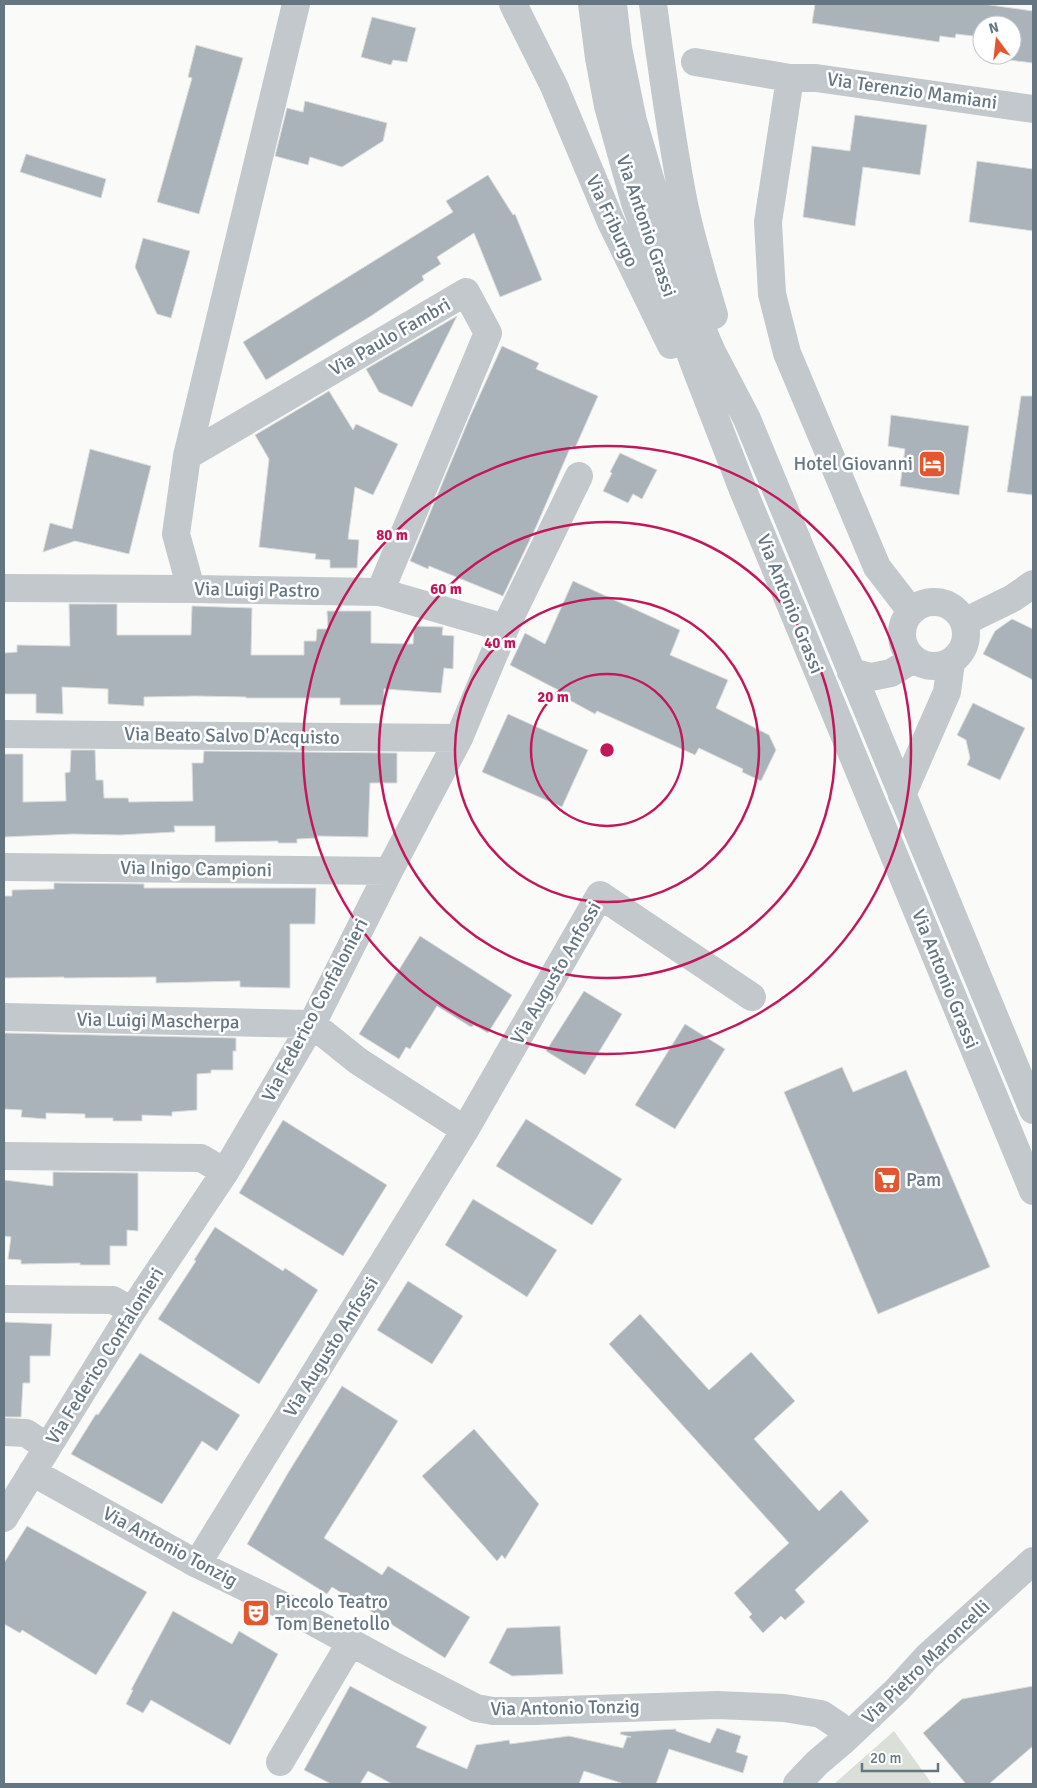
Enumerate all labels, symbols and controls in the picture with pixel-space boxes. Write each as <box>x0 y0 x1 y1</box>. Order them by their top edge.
north arrow <box>972 15 1022 65</box>
text: N <box>987 18 1001 37</box>
street label: Via Terenzio Mamiani <box>825 67 999 115</box>
street label: Via Antonio Grassi <box>611 152 681 300</box>
street label: Via Friburgo <box>580 171 644 271</box>
street label: Via Paulo Fambri <box>325 293 455 381</box>
hotel icon: Hotel Giovanni <box>917 449 947 479</box>
place label: Hotel Giovanni <box>794 452 913 476</box>
text: 80 m <box>376 526 408 544</box>
street label: Via Antonio Grassi <box>751 531 829 677</box>
street label: Via Luigi Pastro <box>194 577 320 603</box>
text: 60 m <box>430 580 462 598</box>
text: 40 m <box>484 634 516 652</box>
text: 20 m <box>537 688 569 706</box>
street label: Via Beato Salvo D'Acquisto <box>124 722 340 750</box>
centre of rings <box>598 741 616 759</box>
street label: Via Inigo Campioni <box>120 856 272 882</box>
street label: Via Augusto Anfossi <box>505 897 607 1049</box>
street label: Via Antonio Grassi <box>906 906 984 1052</box>
street label: Via Federico Confalonieri <box>257 914 373 1106</box>
street label: Via Luigi Mascherpa <box>76 1008 240 1034</box>
supermarket icon: Pam <box>872 1165 902 1195</box>
place label: Pam <box>906 1168 941 1192</box>
street label: Via Federico Confalonieri <box>41 1263 169 1449</box>
street label: Via Augusto Anfossi <box>278 1272 384 1422</box>
street label: Via Antonio Tonzig <box>98 1501 242 1593</box>
place label: Piccolo Teatro Tom Benetollo <box>275 1590 390 1636</box>
street label: Via Pietro Maroncelli <box>857 1595 995 1729</box>
theatre icon: Piccolo Teatro Tom Benetollo <box>241 1598 271 1628</box>
street label: Via Antonio Tonzig <box>490 1695 640 1721</box>
scale bar <box>862 1740 938 1772</box>
text: 20 m <box>870 1749 901 1767</box>

